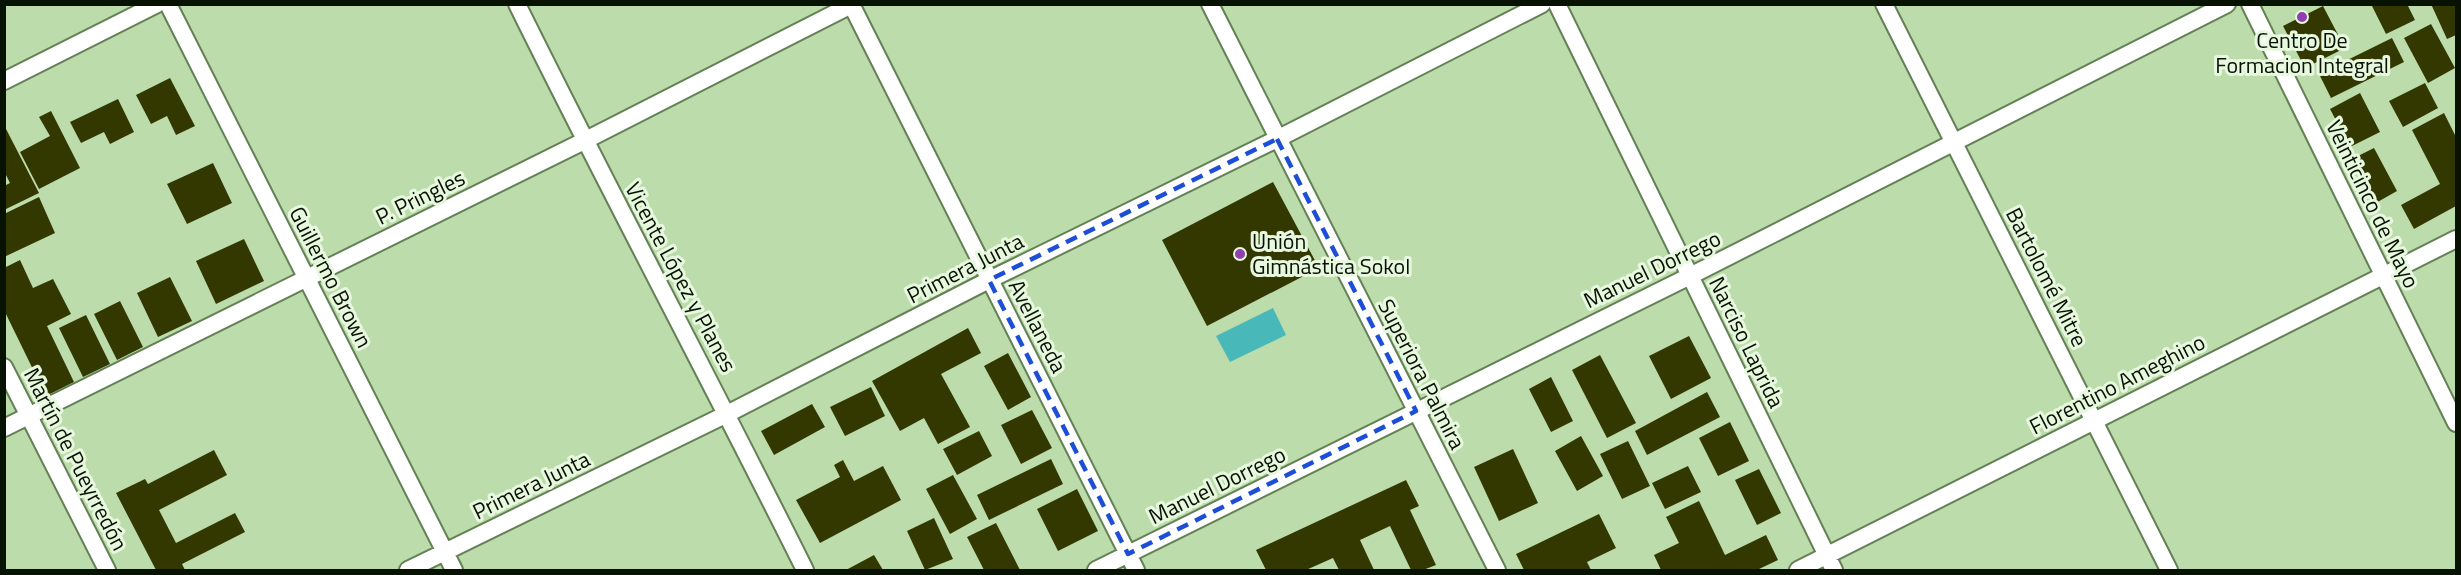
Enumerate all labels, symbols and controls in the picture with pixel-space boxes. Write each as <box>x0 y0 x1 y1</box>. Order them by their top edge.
marker: Centro De Formacion Integral <box>2295 10 2309 24</box>
place label: Centro De Formacion Integral <box>2215 23 2389 82</box>
street label: Veinticinco de Mayo <box>2318 114 2428 294</box>
street label: P. Pringles <box>369 161 471 233</box>
street label: Vicente López y Planes <box>616 176 746 378</box>
street label: Guillermo Brown <box>281 200 381 354</box>
street label: Bartolomé Mitre <box>1997 202 2097 352</box>
street label: Manuel Dorrego <box>1578 221 1726 317</box>
street label: Primera Junta <box>901 224 1029 312</box>
place label: Unión Gimnástica Sokol <box>1252 224 1410 283</box>
marker: Unión Gimnástica Sokol <box>1233 247 1247 261</box>
street label: Narciso Laprida <box>1700 270 1794 414</box>
street label: Avellaneda <box>1000 273 1076 379</box>
street label: Superiora Palmira <box>1369 293 1475 455</box>
street label: Florentino Ameghino <box>2023 325 2211 443</box>
street label: Martín de Pueyrredón <box>15 362 137 556</box>
street label: Manuel Dorrego <box>1143 437 1291 533</box>
street label: Primera Junta <box>466 442 596 528</box>

